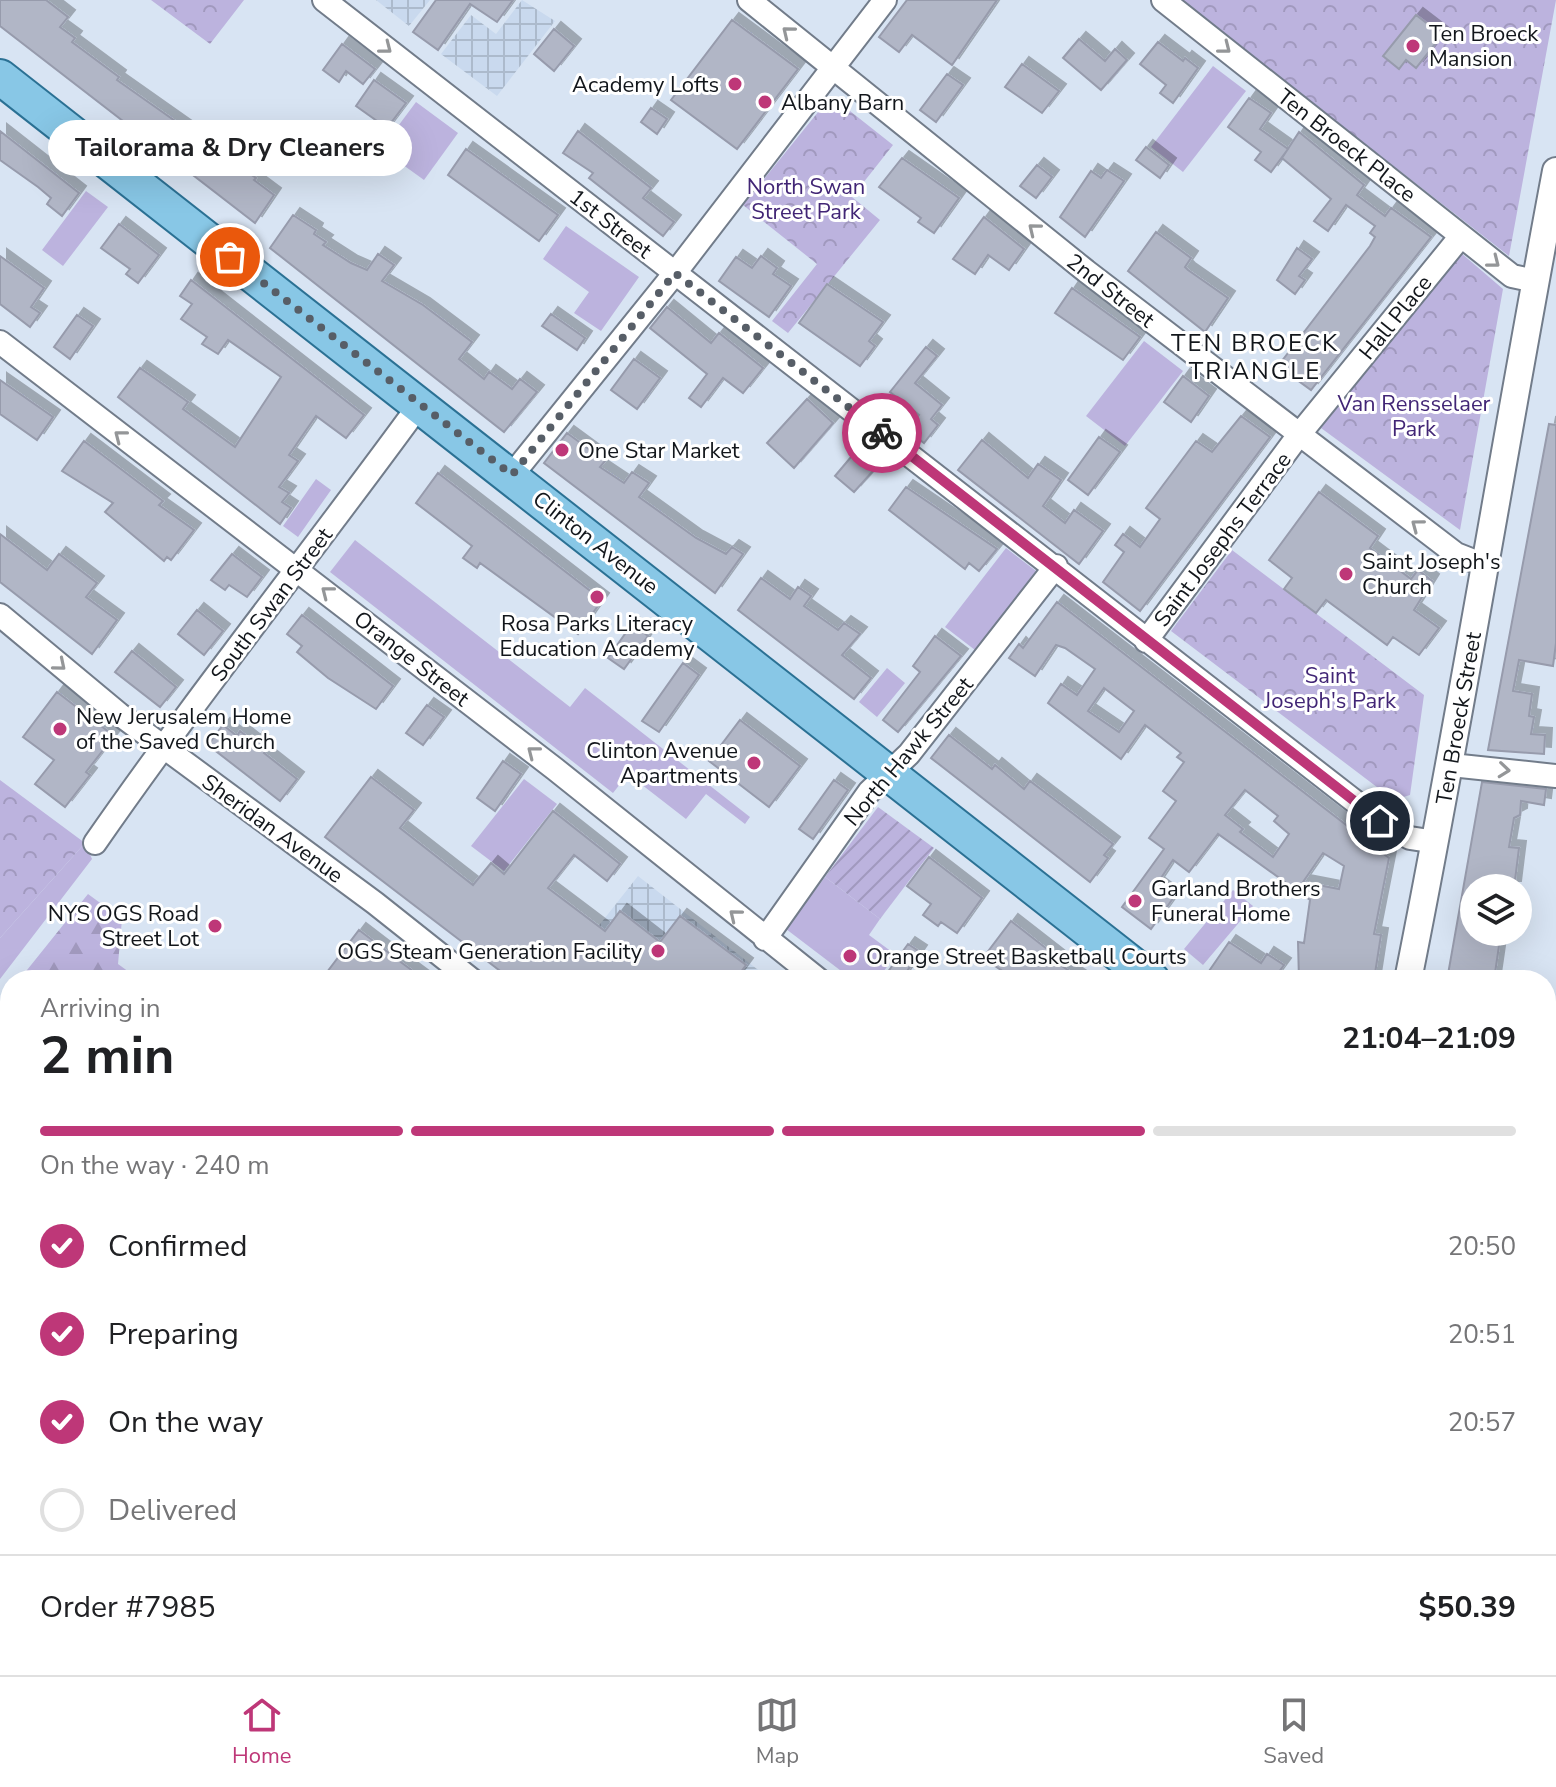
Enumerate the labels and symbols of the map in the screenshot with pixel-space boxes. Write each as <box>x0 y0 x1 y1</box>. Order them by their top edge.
place label: Ten Broeck Mansion <box>1429 19 1539 74</box>
one-way arrow <box>782 27 797 42</box>
marker: Ten Broeck Mansion <box>1404 37 1422 55</box>
one-way arrow <box>377 38 392 52</box>
one-way arrow <box>1216 39 1231 53</box>
place label: Academy Lofts <box>572 70 719 100</box>
marker: Academy Lofts <box>726 75 744 93</box>
street label: Ten Broeck Place <box>1271 82 1422 210</box>
place label: Albany Barn <box>781 88 904 118</box>
marker: Albany Barn <box>756 93 774 111</box>
callout: Tailorama & Dry Cleaners <box>48 121 412 177</box>
park label: North Swan Street Park <box>747 172 865 227</box>
street label: 1st Street <box>563 182 658 266</box>
pin <box>196 223 264 291</box>
one-way arrow <box>1029 224 1043 239</box>
street label: 2nd Street <box>1060 247 1161 335</box>
one-way arrow <box>1485 252 1499 267</box>
street label: Hall Place <box>1352 269 1439 366</box>
district label: TEN BROECK TRIANGLE <box>1171 327 1339 387</box>
park label: Van Rensselaer Park <box>1337 389 1491 444</box>
courier <box>842 393 922 473</box>
one-way arrow <box>114 431 129 445</box>
place label: One Star Market <box>578 436 740 466</box>
marker: One Star Market <box>553 441 571 459</box>
street label: Saint Josephs Terrace <box>1147 446 1298 633</box>
street label: Clinton Avenue <box>526 484 664 601</box>
one-way arrow <box>1411 520 1426 535</box>
street label: South Swan Street <box>204 521 340 688</box>
place label: Saint Joseph's Church <box>1362 547 1501 602</box>
marker: Saint Joseph's Church <box>1337 565 1355 583</box>
one-way arrow <box>321 588 336 602</box>
marker: Rosa Parks Literacy Education Academy <box>588 588 606 606</box>
street label: Orange Street <box>347 604 476 714</box>
place label: Rosa Parks Literacy Education Academy <box>499 609 695 664</box>
street label: Ten Broeck Street <box>1429 629 1489 807</box>
one-way arrow <box>51 655 65 670</box>
park label: Saint Joseph's Park <box>1263 661 1397 716</box>
street label: North Hawk Street <box>837 670 980 833</box>
place label: New Jerusalem Home of the Saved Church <box>76 702 291 757</box>
marker: New Jerusalem Home of the Saved Church <box>51 720 69 738</box>
place label: Clinton Avenue Apartments <box>586 736 738 791</box>
one-way arrow <box>527 747 542 761</box>
marker: Clinton Avenue Apartments <box>745 754 763 772</box>
one-way arrow <box>1498 762 1511 779</box>
street label: Sheridan Avenue <box>196 767 349 890</box>
pin <box>1346 787 1414 855</box>
place label: Garland Brothers Funeral Home <box>1151 874 1321 929</box>
marker: Garland Brothers Funeral Home <box>1126 892 1144 910</box>
place label: NYS OGS Road Street Lot <box>48 899 199 954</box>
one-way arrow <box>730 910 744 925</box>
marker: NYS OGS Road Street Lot <box>206 917 224 935</box>
place label: OGS Steam Generation Facility <box>337 937 643 967</box>
marker: OGS Steam Generation Facility <box>649 942 667 960</box>
place label: Orange Street Basketball Courts <box>866 942 1186 972</box>
marker: Orange Street Basketball Courts <box>841 947 859 965</box>

